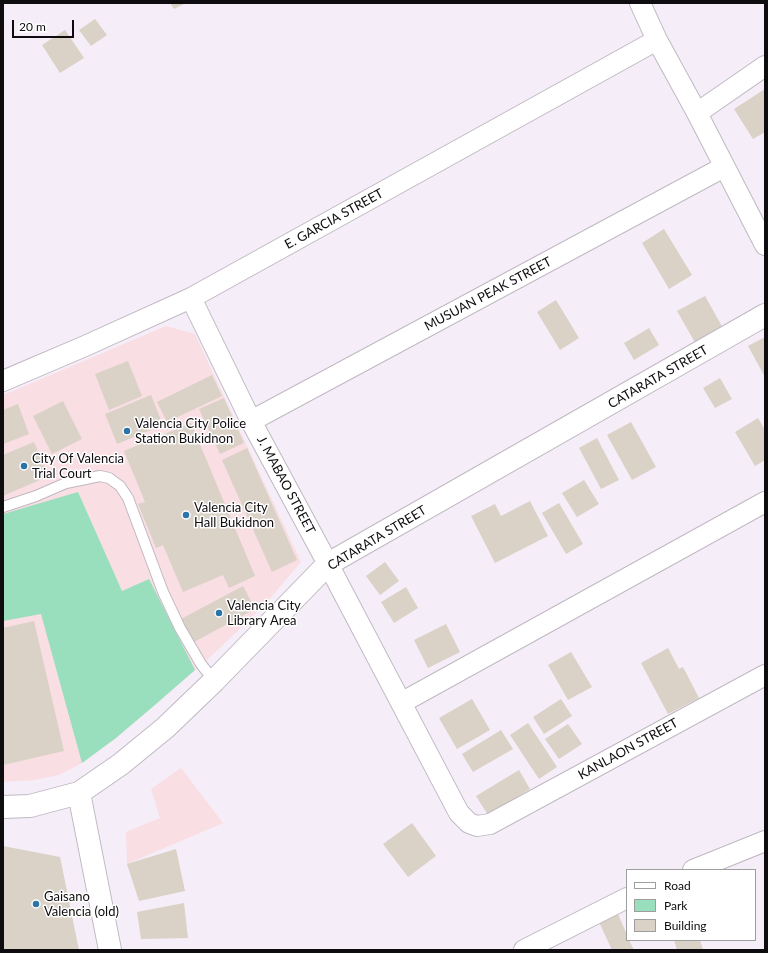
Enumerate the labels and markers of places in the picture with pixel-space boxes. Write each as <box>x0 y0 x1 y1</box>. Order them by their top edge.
place label: Valencia City Police Station Bukidnon <box>135 416 246 447</box>
marker: Valencia City Police Station Bukidnon <box>122 426 132 436</box>
place label: City Of Valencia Trial Court <box>32 451 124 482</box>
marker: City Of Valencia Trial Court <box>19 461 29 471</box>
place label: Valencia City Hall Bukidnon <box>194 500 274 531</box>
marker: Valencia City Hall Bukidnon <box>181 510 191 520</box>
place label: Valencia City Library Area <box>227 598 301 629</box>
marker: Valencia City Library Area <box>214 608 224 618</box>
place label: Gaisano Valencia (old) <box>44 889 119 920</box>
marker: Gaisano Valencia (old) <box>31 899 41 909</box>

